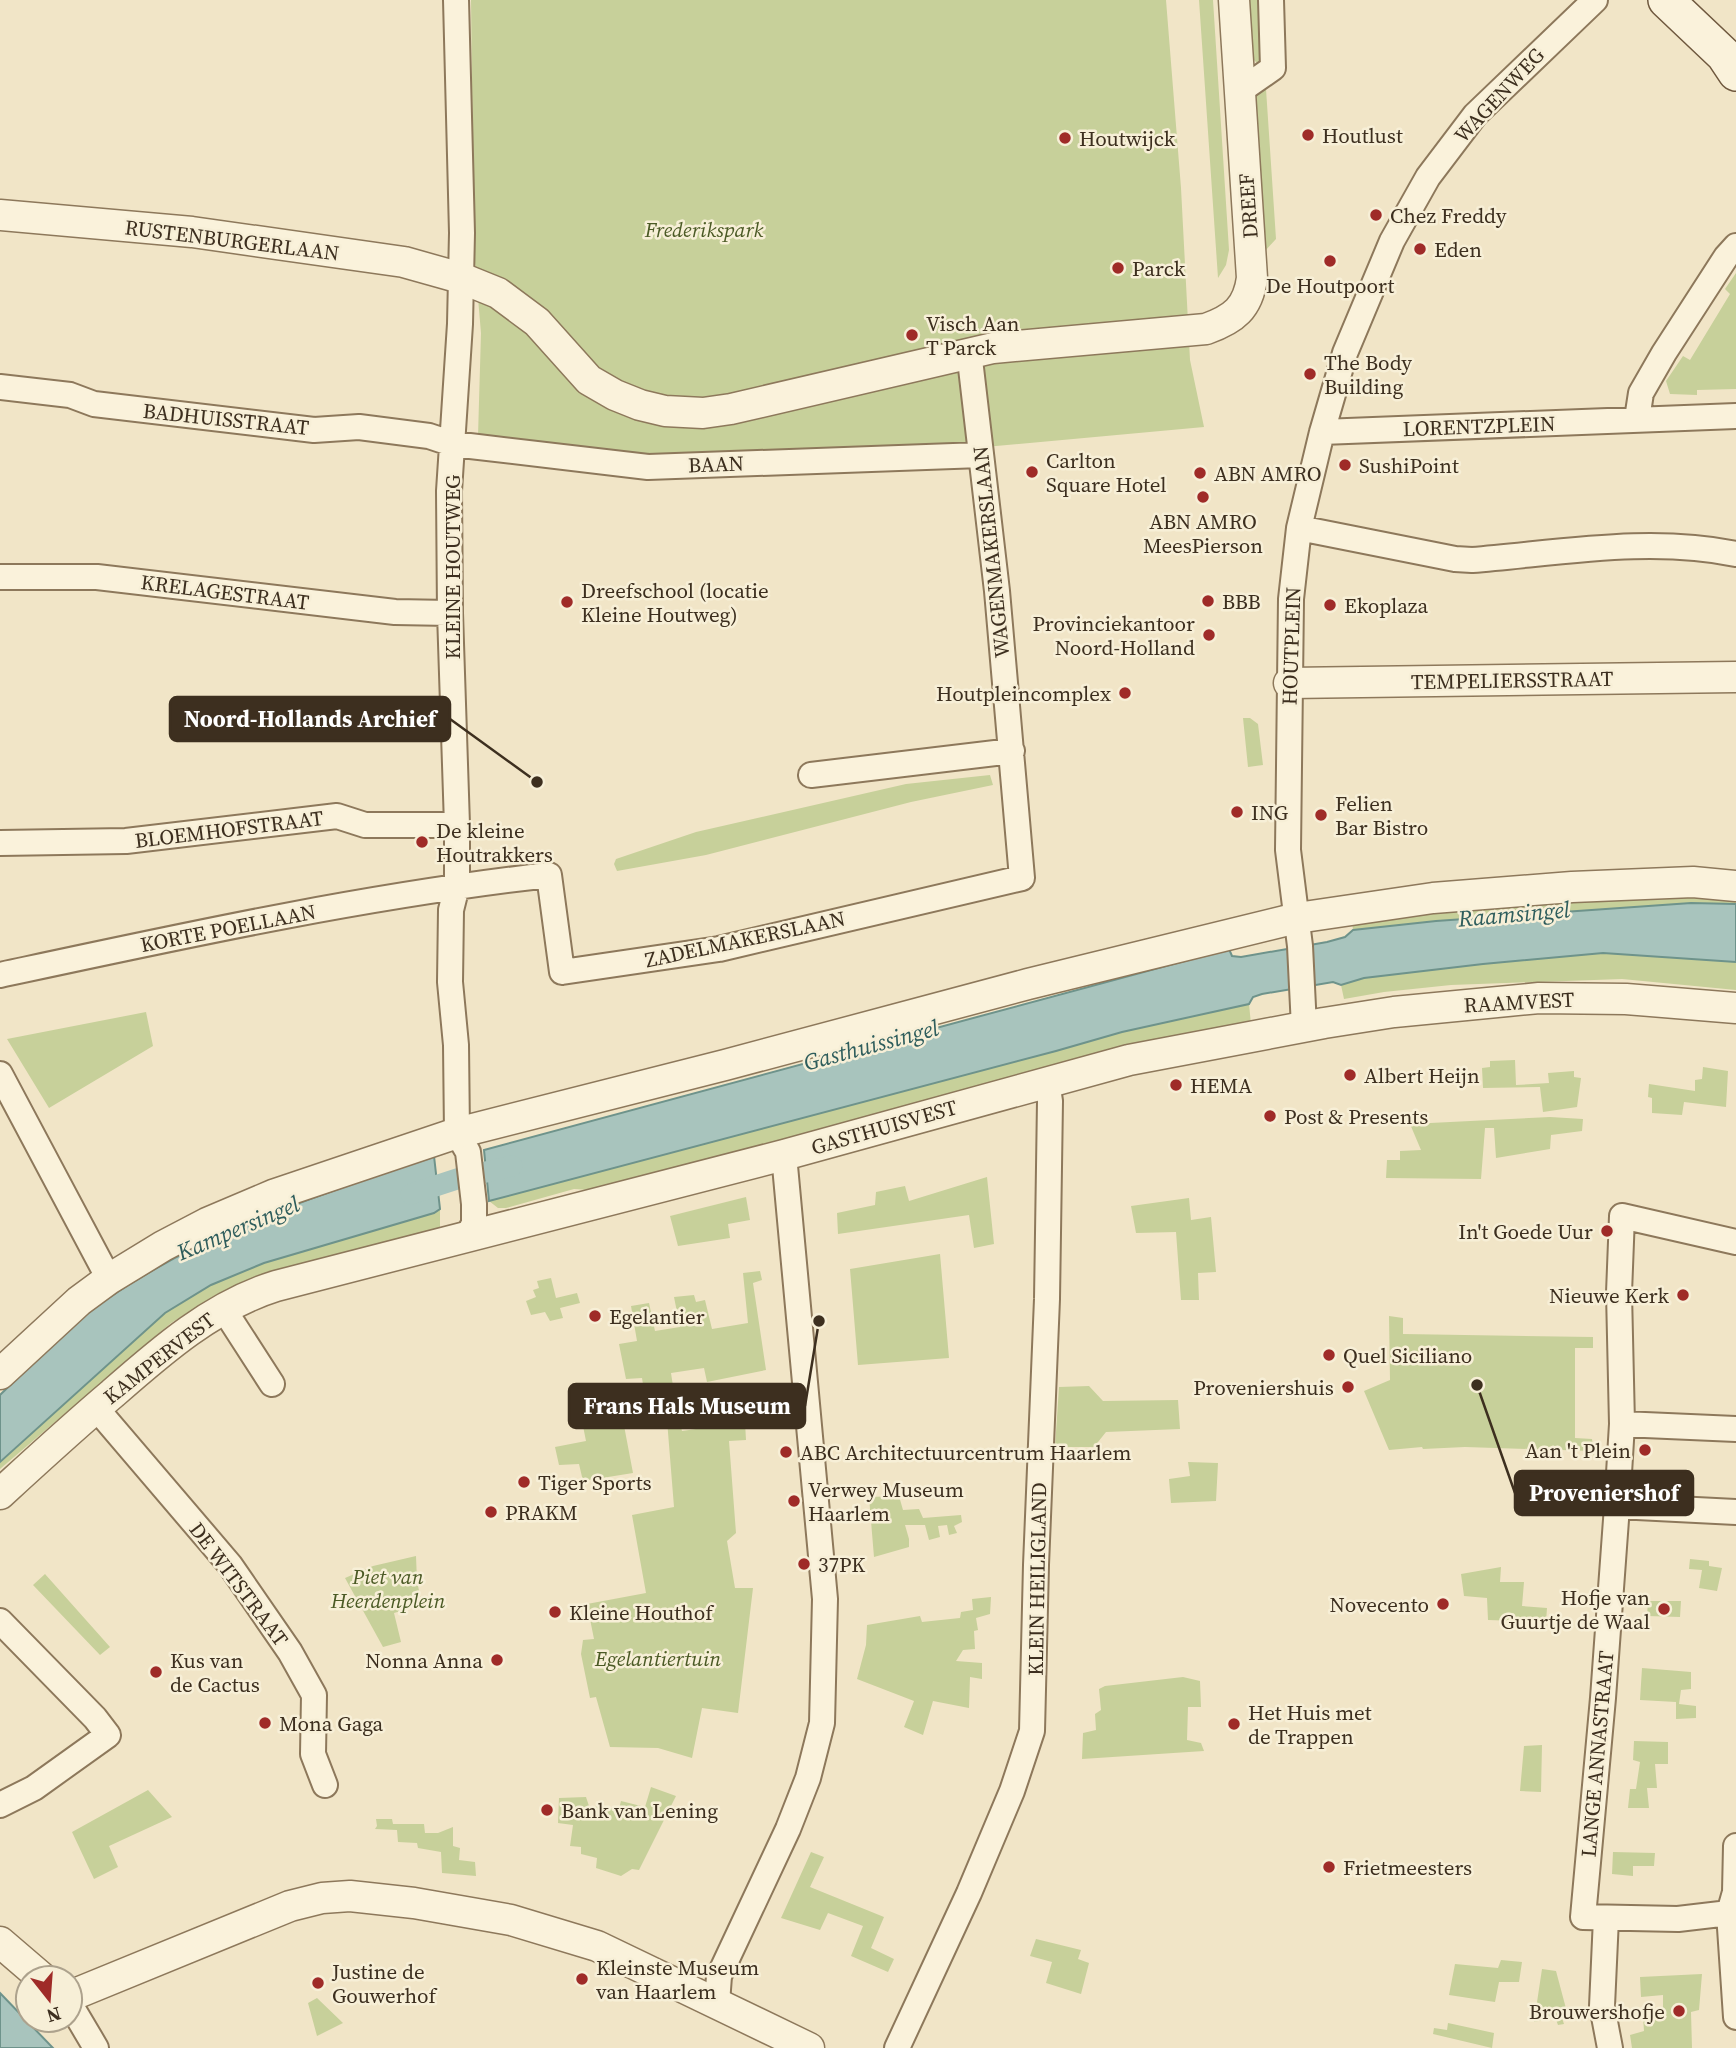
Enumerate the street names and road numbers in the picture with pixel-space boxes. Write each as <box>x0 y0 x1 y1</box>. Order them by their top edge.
street label: WAGENWEG <box>1447 41 1551 149</box>
street label: DREEF <box>1231 172 1265 240</box>
street label: RUSTENBURGERLAAN <box>123 212 341 268</box>
street label: BADHUISSTRAAT <box>141 396 311 442</box>
street label: LORENTZPLEIN <box>1402 409 1556 443</box>
street label: WAGENMAKERSLAAN <box>965 445 1017 659</box>
street label: BAAN <box>688 449 744 479</box>
street label: KLEINE HOUTWEG <box>438 475 467 659</box>
street label: KRELAGESTRAAT <box>139 567 311 617</box>
street label: HOUTPLEIN <box>1274 586 1308 706</box>
street label: TEMPELIERSSTRAAT <box>1411 664 1614 696</box>
street label: BLOEMHOFSTRAAT <box>133 803 325 855</box>
street label: KORTE POELLAAN <box>138 897 318 959</box>
street label: ZADELMAKERSLAAN <box>642 904 848 974</box>
street label: RAAMVEST <box>1463 985 1575 1019</box>
street label: GASTHUISVEST <box>808 1092 961 1162</box>
street label: KAMPERVEST <box>97 1305 221 1411</box>
street label: KLEIN HEILIGLAND <box>1021 1482 1053 1676</box>
street label: DE WITSTRAAT <box>183 1516 295 1652</box>
street label: LANGE ANNASTRAAT <box>1574 1649 1621 1858</box>

